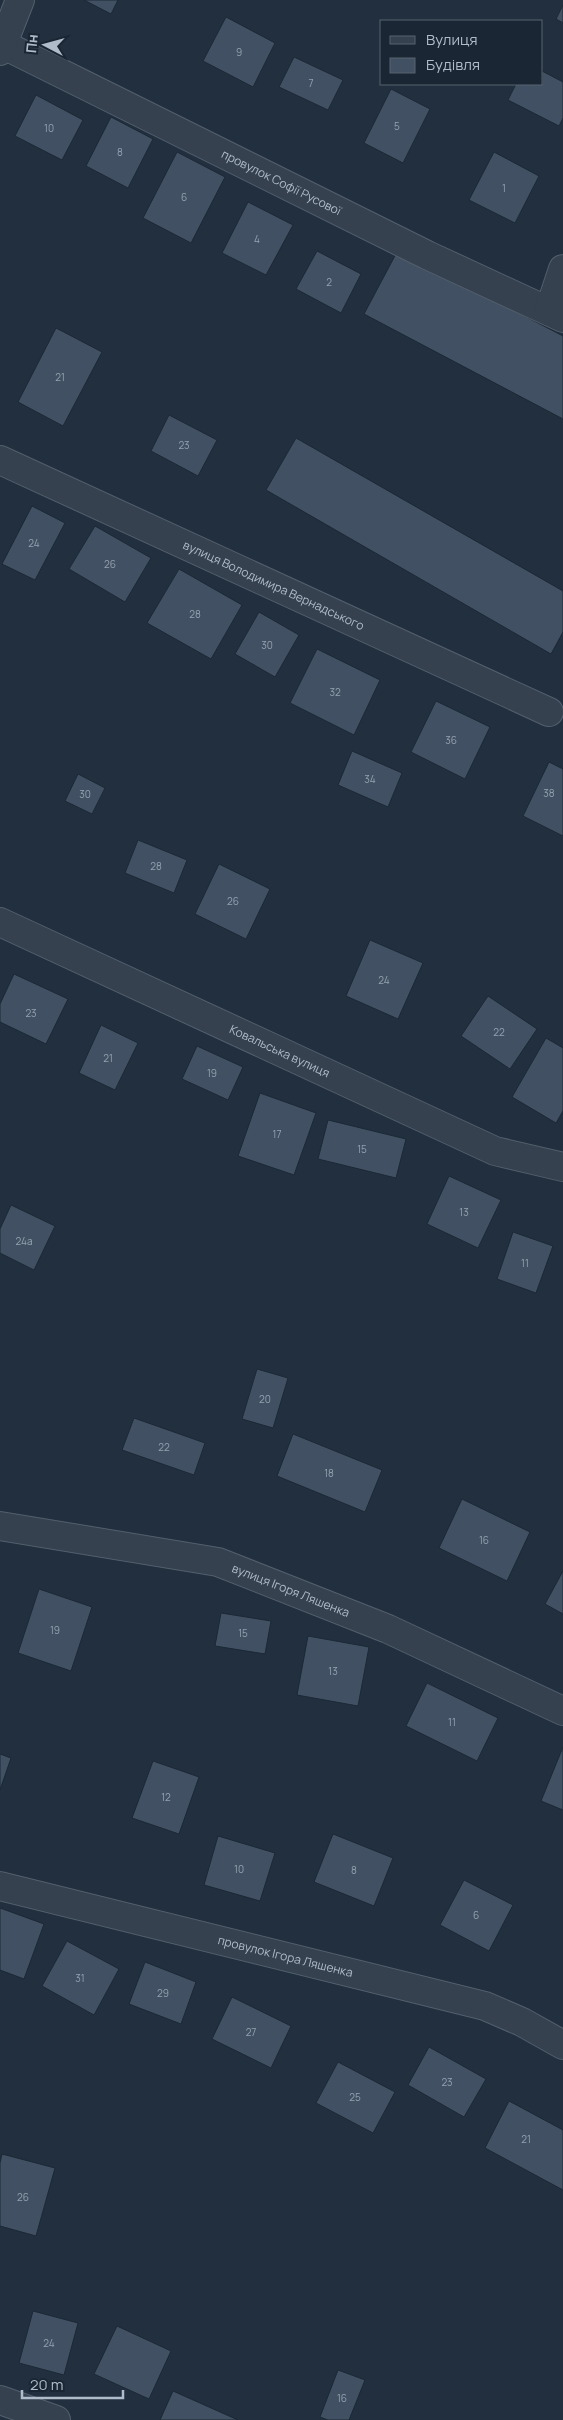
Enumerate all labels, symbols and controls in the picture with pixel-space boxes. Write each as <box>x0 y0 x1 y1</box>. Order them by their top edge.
north arrow <box>20 20 70 70</box>
legend <box>380 20 543 85</box>
text: Вулиця <box>426 29 478 50</box>
text: Пн <box>21 33 42 54</box>
house number: 9 <box>236 45 242 59</box>
text: Будівля <box>426 54 480 75</box>
house number: 7 <box>308 76 314 90</box>
house number: 5 <box>394 119 400 133</box>
house number: 10 <box>44 121 54 135</box>
house number: 8 <box>117 145 123 159</box>
street label: провулок Софії Русової <box>219 145 345 220</box>
house number: 1 <box>502 181 506 195</box>
house number: 6 <box>181 190 187 204</box>
house number: 4 <box>254 232 260 246</box>
house number: 2 <box>326 275 332 289</box>
house number: 21 <box>55 370 65 384</box>
house number: 23 <box>178 438 190 452</box>
house number: 24 <box>28 536 40 550</box>
street label: вулиця Володимира Вернадського <box>180 536 367 634</box>
house number: 26 <box>104 557 116 571</box>
house number: 28 <box>189 607 201 621</box>
house number: 30 <box>261 638 273 652</box>
house number: 32 <box>329 685 341 699</box>
house number: 36 <box>445 733 457 747</box>
house number: 34 <box>364 772 376 786</box>
house number: 38 <box>543 786 555 800</box>
house number: 30 <box>79 787 91 801</box>
house number: 28 <box>150 859 162 873</box>
house number: 26 <box>227 894 239 908</box>
house number: 24 <box>378 973 390 987</box>
house number: 23 <box>25 1006 37 1020</box>
street label: Ковальська вулиця <box>227 1020 333 1081</box>
house number: 22 <box>493 1025 505 1039</box>
house number: 21 <box>103 1051 113 1065</box>
house number: 19 <box>207 1066 217 1080</box>
house number: 17 <box>273 1127 281 1141</box>
house number: 15 <box>357 1142 367 1156</box>
house number: 13 <box>459 1205 469 1219</box>
house number: 24а <box>16 1234 32 1248</box>
house number: 11 <box>521 1256 529 1270</box>
house number: 20 <box>259 1392 271 1406</box>
house number: 22 <box>158 1440 170 1454</box>
house number: 18 <box>324 1466 334 1480</box>
house number: 16 <box>479 1533 489 1547</box>
street label: вулиця Ігоря Ляшенка <box>229 1559 352 1621</box>
house number: 19 <box>50 1623 60 1637</box>
house number: 15 <box>238 1626 248 1640</box>
house number: 13 <box>328 1664 338 1678</box>
house number: 11 <box>448 1715 456 1729</box>
house number: 12 <box>161 1790 171 1804</box>
house number: 10 <box>234 1862 244 1876</box>
house number: 8 <box>351 1863 357 1877</box>
house number: 6 <box>473 1908 479 1922</box>
street label: провулок Ігора Ляшенка <box>216 1931 355 1981</box>
house number: 31 <box>75 1971 85 1985</box>
house number: 29 <box>157 1986 169 2000</box>
house number: 27 <box>246 2025 256 2039</box>
house number: 23 <box>441 2075 453 2089</box>
house number: 25 <box>349 2090 361 2104</box>
house number: 21 <box>521 2132 531 2146</box>
house number: 26 <box>17 2190 29 2204</box>
house number: 24 <box>43 2336 55 2350</box>
scale bar <box>22 2368 124 2400</box>
text: 20 m <box>30 2374 63 2395</box>
house number: 16 <box>337 2391 347 2405</box>

